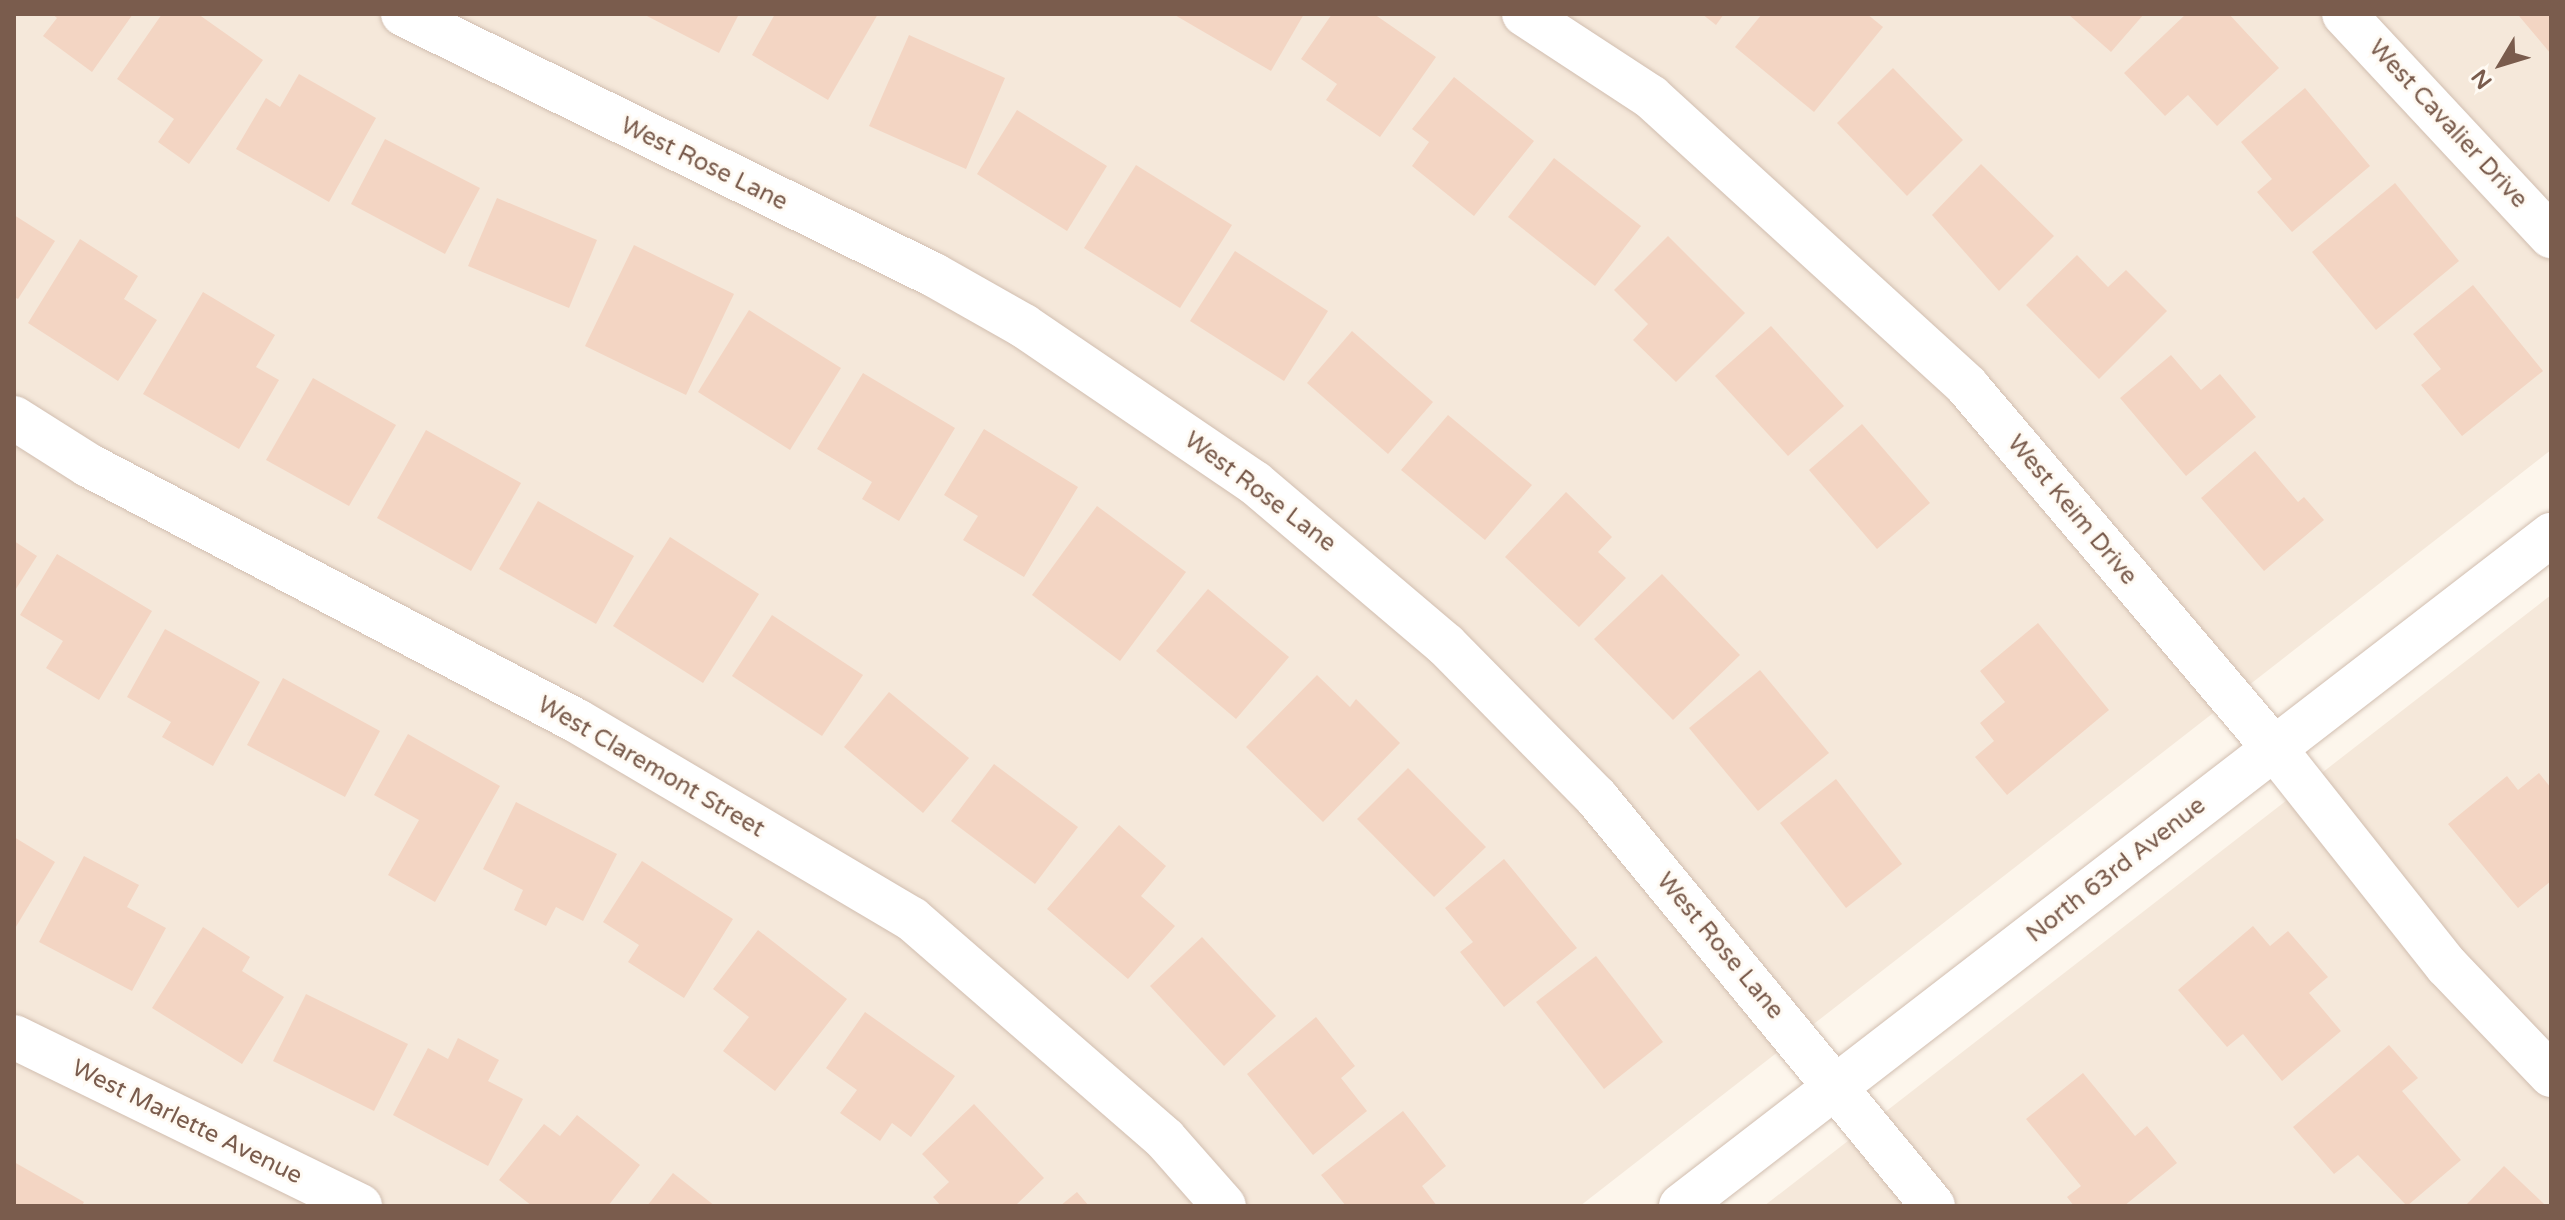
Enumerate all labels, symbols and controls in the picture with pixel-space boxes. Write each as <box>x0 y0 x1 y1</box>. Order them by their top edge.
north arrow <box>2461 24 2541 104</box>
street label: West Cavalier Drive <box>2363 34 2533 214</box>
text: N <box>2466 64 2498 94</box>
street label: West Rose Lane <box>616 111 792 217</box>
street label: West Rose Lane <box>1179 426 1341 558</box>
street label: West Keim Drive <box>2001 429 2143 591</box>
street label: West Claremont Street <box>532 690 770 844</box>
street label: North 63rd Avenue <box>2021 791 2211 949</box>
street label: West Rose Lane <box>1650 867 1790 1025</box>
street label: West Marlette Avenue <box>67 1054 307 1190</box>

